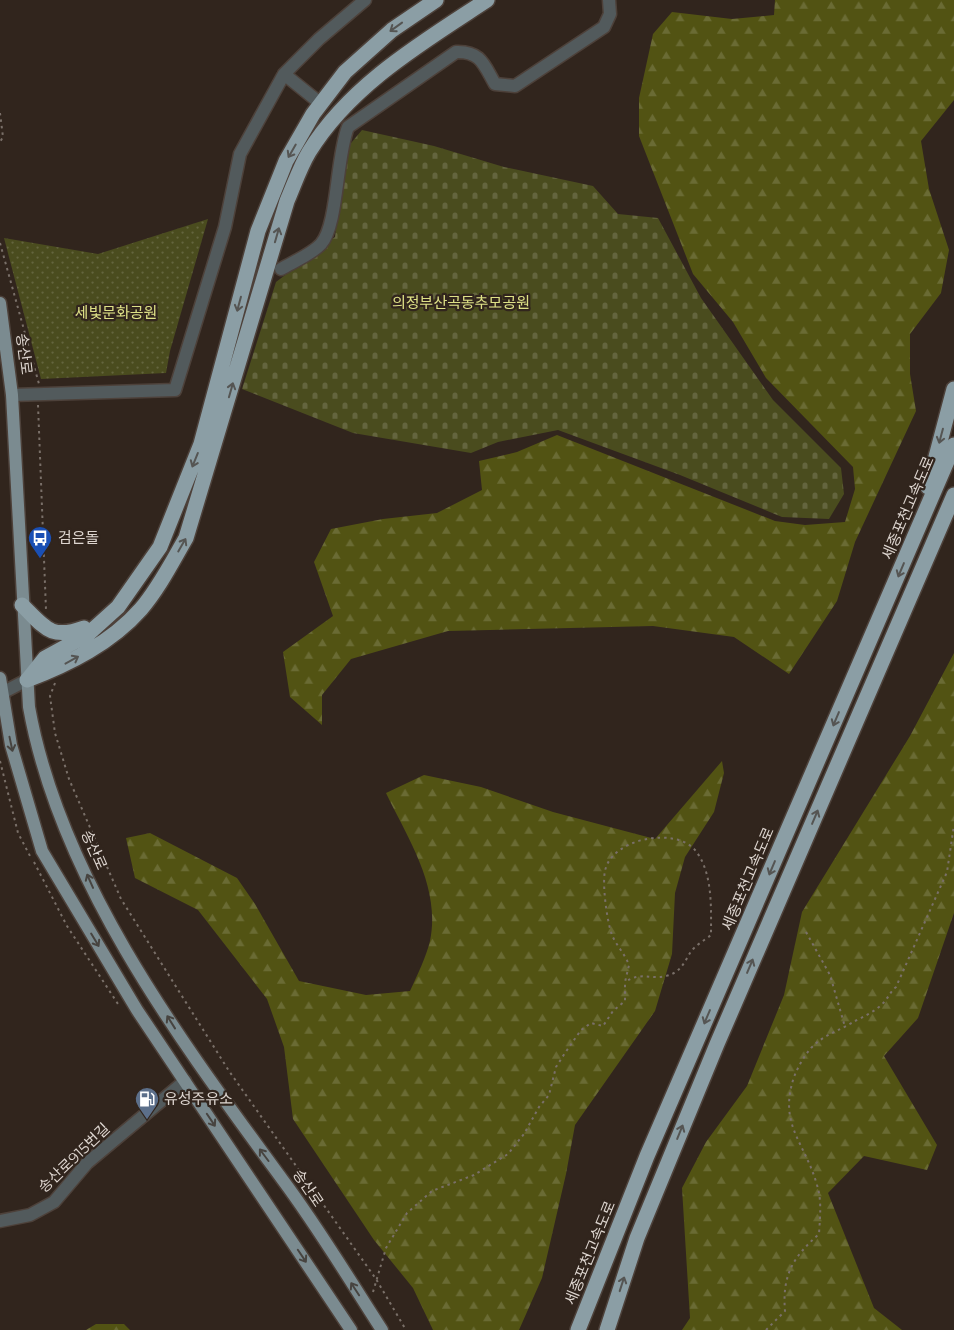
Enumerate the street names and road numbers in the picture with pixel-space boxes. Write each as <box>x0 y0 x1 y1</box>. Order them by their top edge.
street label: 송산로 <box>13 332 36 376</box>
street label: 세종포천고속도로 <box>877 453 938 562</box>
street label: 세종포천고속도로 <box>717 824 778 933</box>
street label: 송산로 <box>77 827 112 873</box>
street label: 송산로915번길 <box>34 1119 113 1196</box>
street label: 송산로 <box>289 1165 328 1210</box>
street label: 세종포천고속도로 <box>560 1198 619 1308</box>

